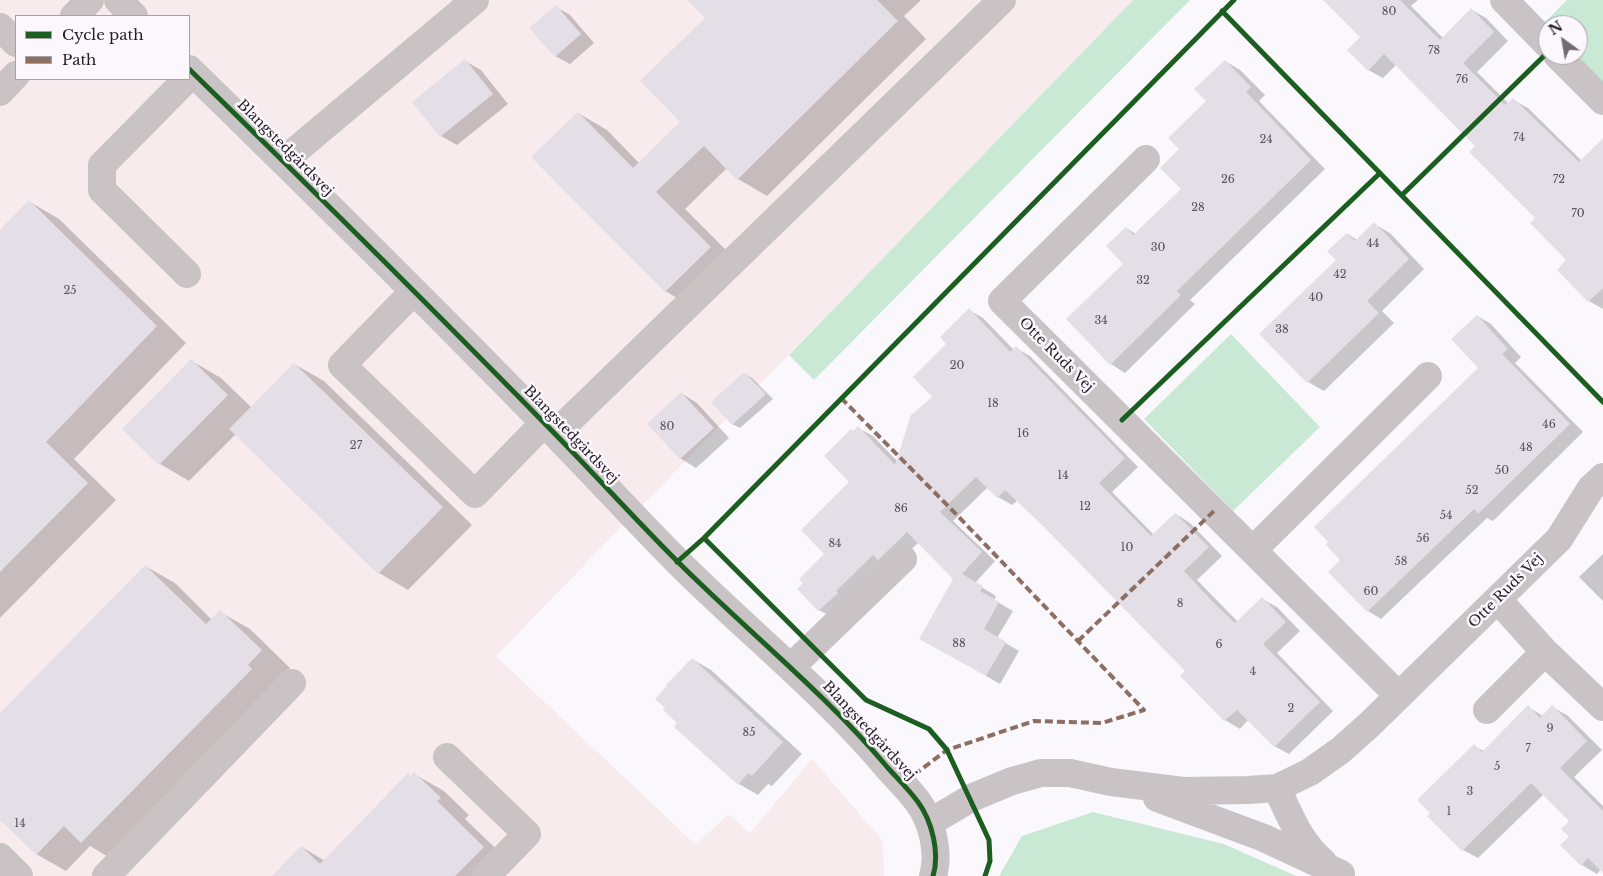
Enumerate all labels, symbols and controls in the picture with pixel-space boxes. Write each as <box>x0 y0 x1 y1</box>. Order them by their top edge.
house number: 80 <box>1382 5 1396 19</box>
legend <box>15 15 190 80</box>
north arrow <box>1538 15 1588 65</box>
text: N <box>1545 17 1566 39</box>
text: Cycle path <box>62 25 144 44</box>
house number: 78 <box>1428 44 1440 58</box>
text: Path <box>62 50 96 69</box>
house number: 76 <box>1456 73 1468 87</box>
street label: Blangstedgårdsvej <box>233 96 337 200</box>
house number: 74 <box>1513 131 1525 145</box>
house number: 24 <box>1259 133 1273 147</box>
house number: 26 <box>1221 173 1235 187</box>
house number: 72 <box>1553 173 1565 187</box>
house number: 28 <box>1191 201 1205 215</box>
house number: 70 <box>1571 207 1585 221</box>
house number: 44 <box>1367 237 1379 251</box>
house number: 30 <box>1151 241 1165 255</box>
house number: 42 <box>1333 268 1347 282</box>
house number: 32 <box>1136 274 1150 288</box>
house number: 25 <box>63 284 77 298</box>
house number: 40 <box>1309 291 1323 305</box>
street label: Otte Ruds Vej <box>1015 314 1097 396</box>
house number: 34 <box>1094 314 1108 328</box>
house number: 38 <box>1275 323 1289 337</box>
house number: 20 <box>950 359 964 373</box>
street label: Blangstedgårdsvej <box>520 383 622 487</box>
house number: 18 <box>987 397 999 411</box>
house number: 46 <box>1542 418 1556 432</box>
house number: 80 <box>660 420 674 434</box>
house number: 16 <box>1017 427 1029 441</box>
house number: 27 <box>350 439 362 453</box>
house number: 48 <box>1519 441 1533 455</box>
house number: 50 <box>1495 464 1509 478</box>
house number: 14 <box>1057 469 1069 483</box>
house number: 52 <box>1465 484 1479 498</box>
house number: 12 <box>1079 500 1091 514</box>
house number: 86 <box>894 502 908 516</box>
house number: 54 <box>1440 509 1452 523</box>
house number: 56 <box>1416 532 1430 546</box>
house number: 84 <box>828 537 842 551</box>
house number: 10 <box>1121 541 1133 555</box>
street label: Otte Ruds Vej <box>1465 550 1547 632</box>
house number: 58 <box>1395 555 1407 569</box>
house number: 60 <box>1364 585 1378 599</box>
house number: 8 <box>1177 597 1183 611</box>
house number: 88 <box>952 637 966 651</box>
house number: 6 <box>1215 638 1223 652</box>
house number: 4 <box>1250 665 1256 679</box>
street label: Blangstedgårdsvej <box>819 678 919 784</box>
house number: 2 <box>1288 702 1294 716</box>
house number: 9 <box>1546 722 1554 736</box>
house number: 85 <box>743 726 755 740</box>
house number: 7 <box>1525 742 1531 756</box>
house number: 5 <box>1494 760 1500 774</box>
house number: 3 <box>1467 785 1473 799</box>
house number: 1 <box>1447 805 1451 819</box>
house number: 14 <box>14 817 26 831</box>

